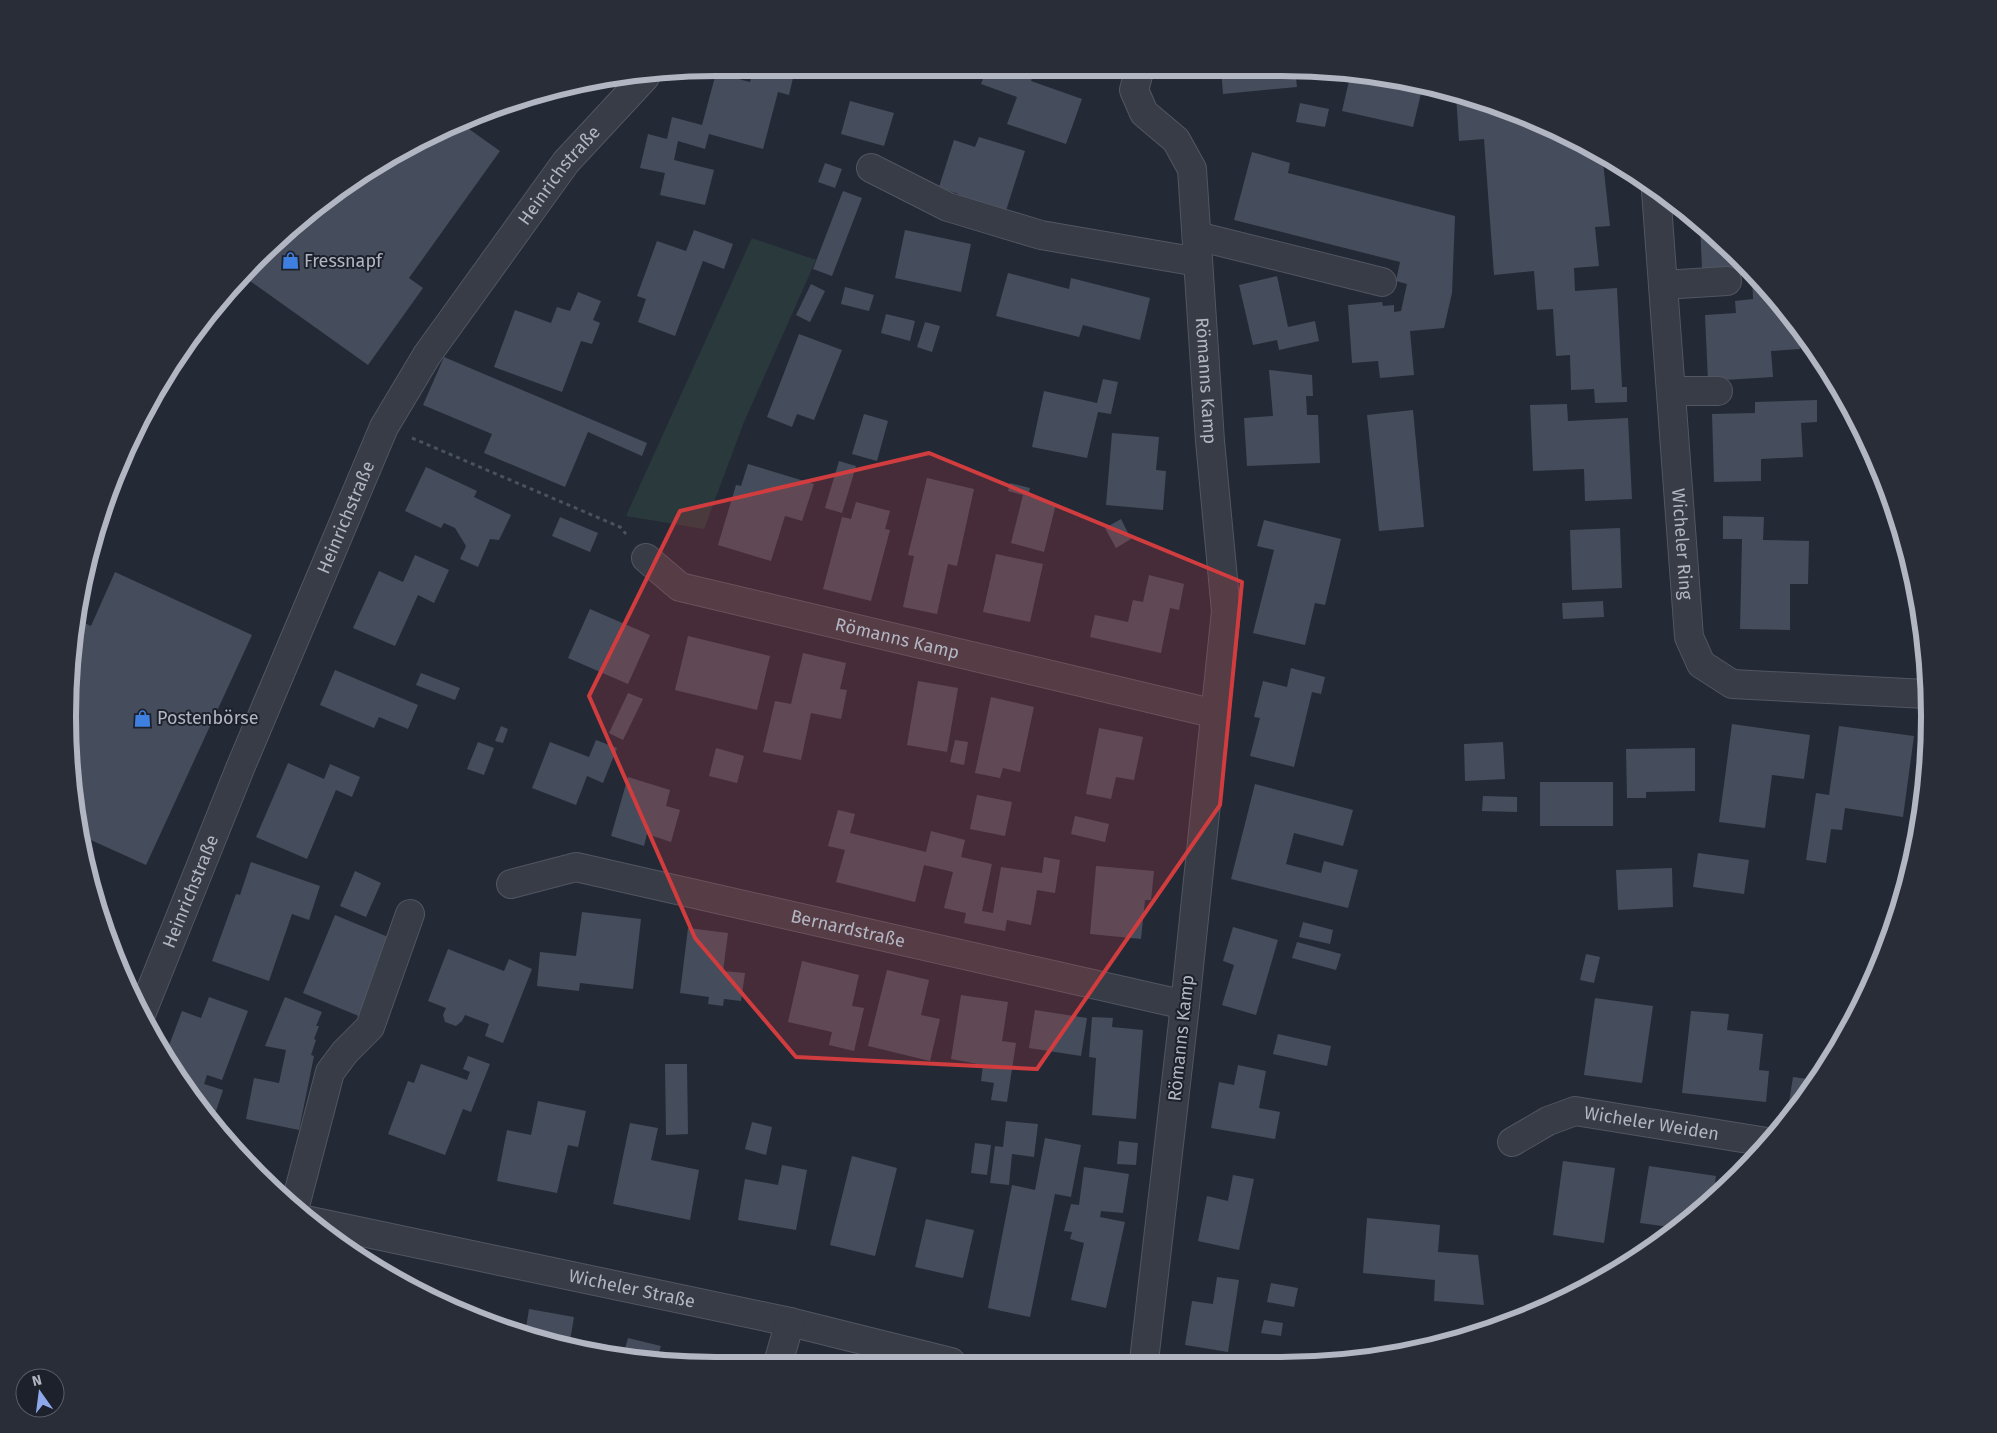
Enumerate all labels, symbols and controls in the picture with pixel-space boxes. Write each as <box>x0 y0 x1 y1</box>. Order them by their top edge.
street label: Heinrichstraße <box>513 121 605 229</box>
place label: Fressnapf <box>304 250 384 272</box>
shop icon: Fressnapf <box>280 251 300 271</box>
street label: Römanns Kamp <box>1191 317 1221 445</box>
street label: Heinrichstraße <box>312 458 379 577</box>
street label: Wicheler Ring <box>1667 488 1697 601</box>
street label: Römanns Kamp <box>833 613 962 664</box>
place label: Postenbörse <box>157 707 259 729</box>
shop icon: Postenbörse <box>133 708 153 728</box>
street label: Heinrichstraße <box>158 831 223 951</box>
street label: Bernardstraße <box>789 905 907 952</box>
street label: Römanns Kamp <box>1163 974 1199 1102</box>
street label: Wicheler Weiden <box>1582 1102 1721 1145</box>
street label: Wicheler Straße <box>567 1265 697 1313</box>
north arrow <box>15 1368 65 1418</box>
text: N <box>30 1371 44 1390</box>

